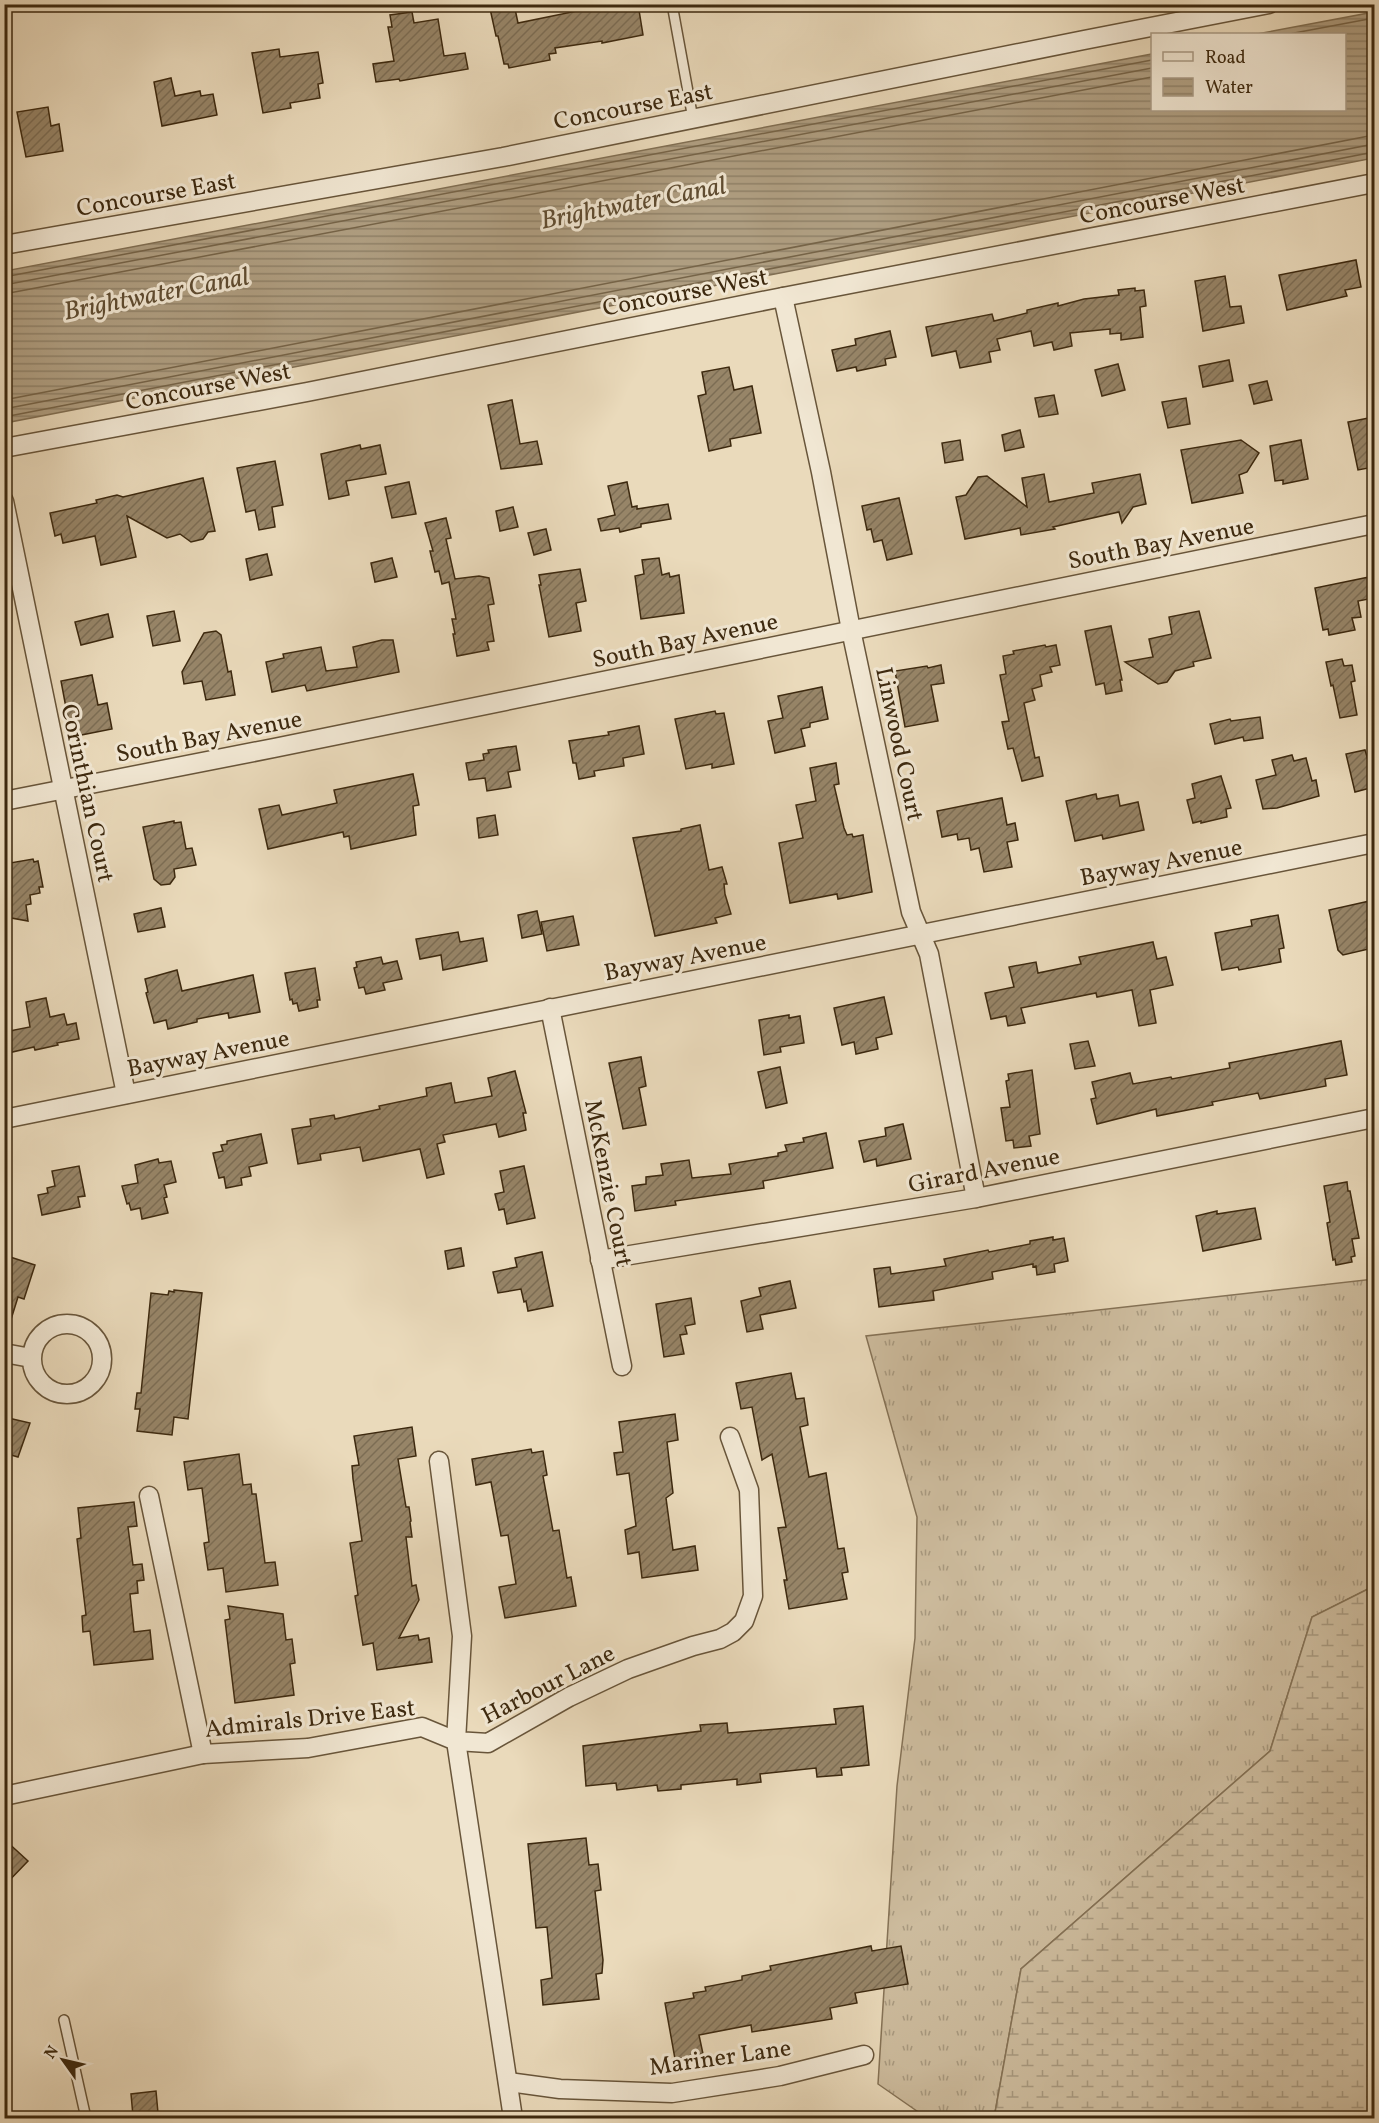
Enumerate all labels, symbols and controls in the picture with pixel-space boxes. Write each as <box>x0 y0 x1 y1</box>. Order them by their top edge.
legend <box>1151 33 1346 111</box>
text: Road <box>1205 46 1246 71</box>
street label: Concourse East <box>551 76 716 140</box>
text: Water <box>1205 76 1253 101</box>
street label: Concourse East <box>74 165 239 227</box>
water label: Brightwater Canal <box>538 168 730 240</box>
street label: Concourse West <box>1077 169 1248 235</box>
water label: Brightwater Canal <box>61 259 253 331</box>
street label: Concourse West <box>600 261 771 327</box>
street label: Concourse West <box>123 355 294 421</box>
street label: South Bay Avenue <box>1065 510 1257 580</box>
street label: South Bay Avenue <box>590 606 781 678</box>
street label: Linwood Court <box>865 664 931 825</box>
street label: Corinthian Court <box>51 701 122 886</box>
street label: South Bay Avenue <box>113 703 305 773</box>
street label: Bayway Avenue <box>1077 832 1245 896</box>
street label: Bayway Avenue <box>601 927 769 991</box>
street label: Bayway Avenue <box>124 1023 292 1087</box>
street label: McKenzie Court <box>574 1097 640 1270</box>
street label: Girard Avenue <box>906 1141 1063 1203</box>
street label: Harbour Lane <box>476 1638 621 1734</box>
street label: Admirals Drive East <box>203 1692 417 1748</box>
north arrow <box>33 2030 93 2090</box>
street label: Mariner Lane <box>647 2032 794 2086</box>
text: N <box>40 2041 65 2064</box>

